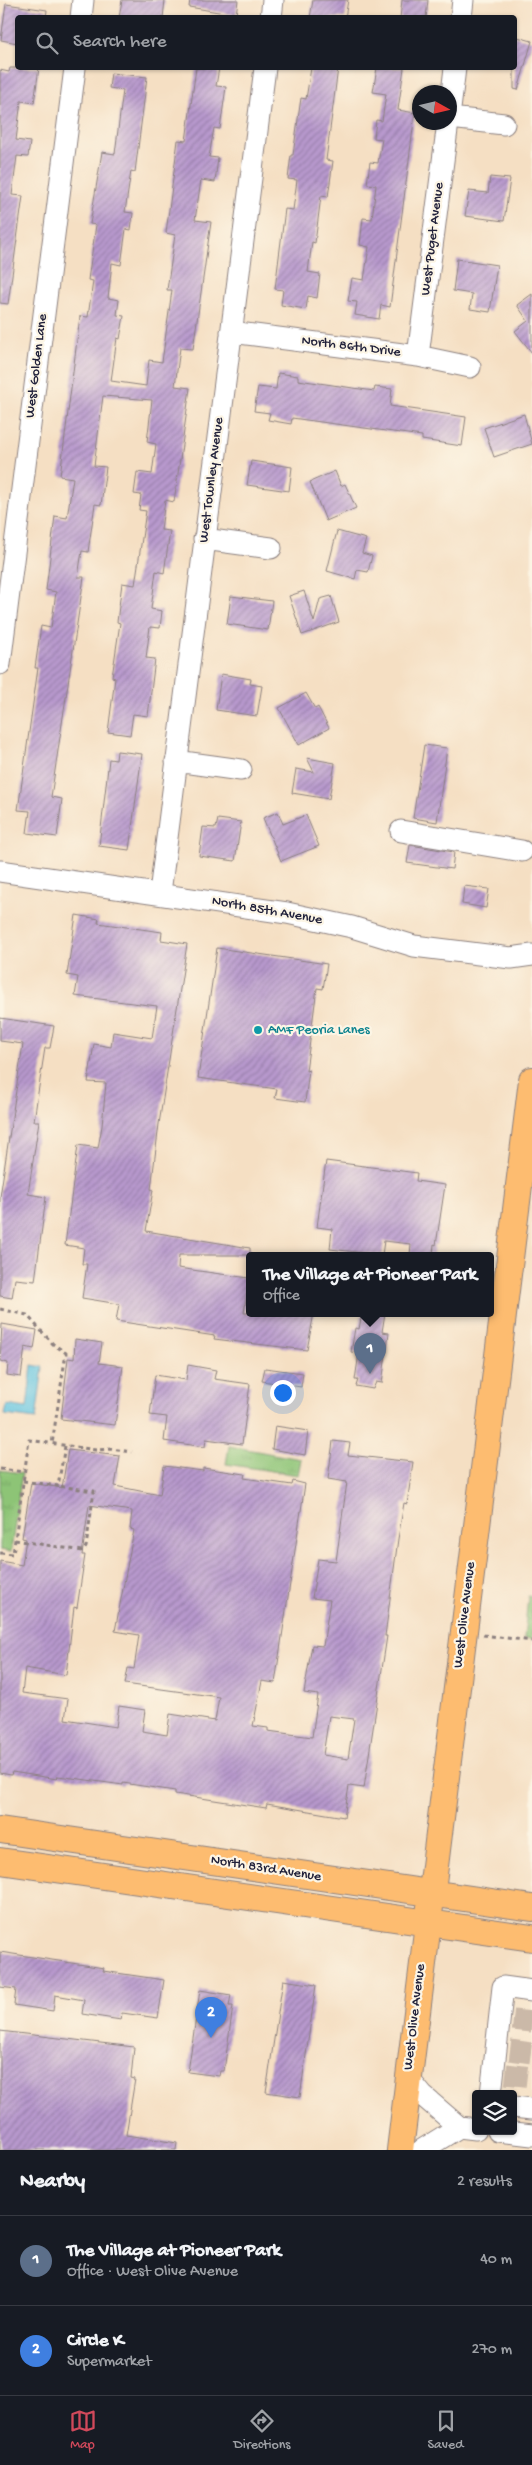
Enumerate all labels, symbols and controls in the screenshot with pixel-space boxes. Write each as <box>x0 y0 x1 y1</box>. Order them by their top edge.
search box <box>15 15 517 70</box>
icon: search <box>33 29 61 57</box>
text: Search here <box>73 31 167 54</box>
north arrow <box>412 85 457 130</box>
street label: West Puget Avenue <box>418 181 448 297</box>
street label: West Golden Lane <box>22 312 52 419</box>
street label: North 86th Drive <box>300 332 402 362</box>
street label: West Townley Avenue <box>196 416 228 544</box>
street label: North 85th Avenue <box>211 893 324 929</box>
place label: AMF Peoria Lanes <box>268 1022 371 1039</box>
marker: AMF Peoria Lanes <box>252 1024 264 1036</box>
popup <box>246 1252 494 1317</box>
text: The Village at Pioneer Park <box>263 1264 477 1287</box>
text: Office <box>263 1287 300 1306</box>
pin: 1 <box>354 1333 386 1374</box>
your location <box>270 1380 296 1406</box>
street label: West Olive Avenue <box>450 1560 480 1669</box>
street label: North 83rd Avenue <box>210 1852 323 1886</box>
street label: West Olive Avenue <box>400 1962 430 2071</box>
pin: 2 <box>195 1997 227 2038</box>
map controls <box>472 2090 517 2135</box>
button: layers <box>472 2090 517 2135</box>
text: Nearby <box>20 2170 85 2195</box>
text: 2 results <box>457 2173 512 2192</box>
text: The Village at Pioneer Park <box>67 2240 281 2263</box>
text: 1 <box>33 2251 39 2270</box>
text: 40 m <box>480 2251 512 2270</box>
text: Office · West Olive Avenue <box>67 2263 238 2282</box>
text: Circle K <box>67 2330 124 2353</box>
text: 2 <box>32 2341 40 2360</box>
text: 270 m <box>472 2341 512 2360</box>
text: Supermarket <box>67 2353 152 2372</box>
tab: Map <box>69 2407 97 2454</box>
tab: Directions <box>234 2407 291 2454</box>
tab: Saved <box>428 2407 463 2454</box>

